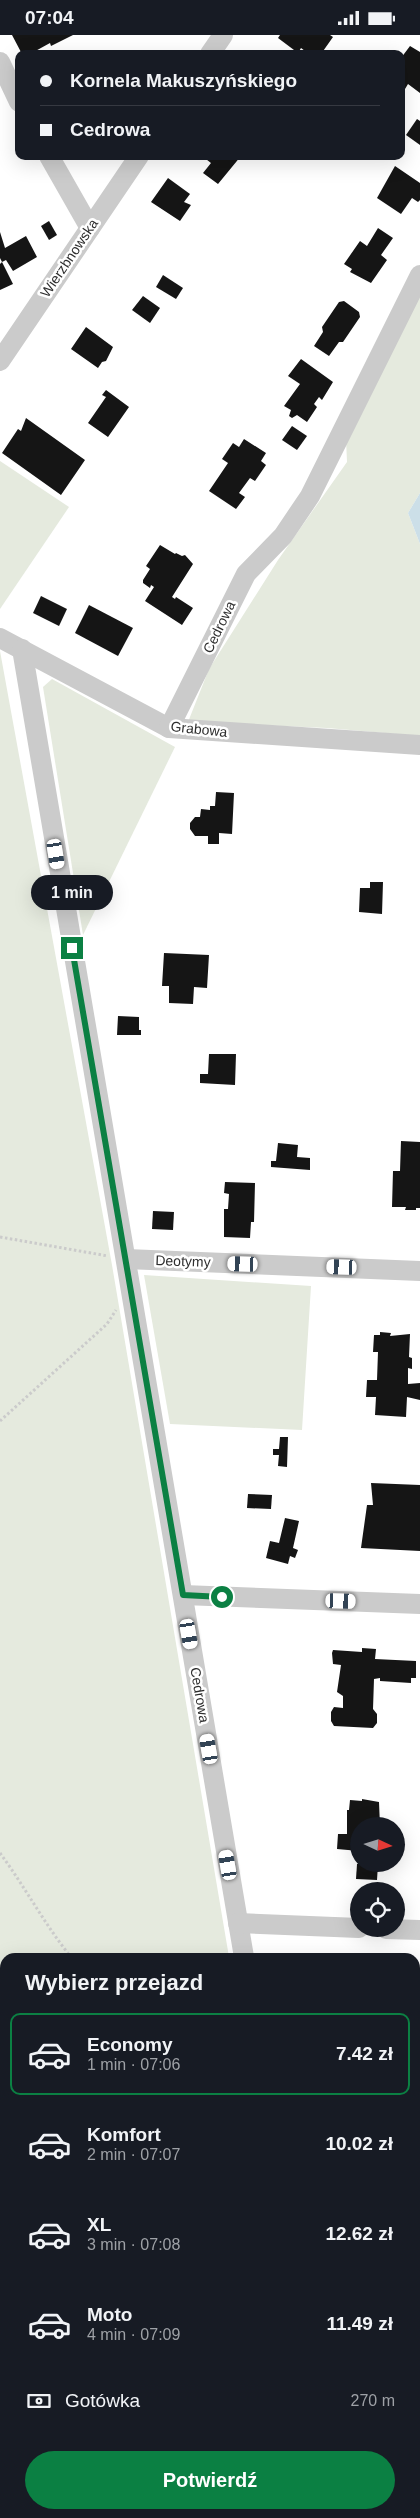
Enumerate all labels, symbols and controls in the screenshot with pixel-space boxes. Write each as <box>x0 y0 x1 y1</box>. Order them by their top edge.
text: 07:04 <box>25 7 74 28</box>
text: Kornela Makuszyńskiego <box>70 70 297 91</box>
text: Cedrowa <box>70 119 150 140</box>
street label: Wierzbnowska <box>37 216 101 300</box>
street label: Cedrowa <box>200 598 239 656</box>
street label: Grabowa <box>170 718 228 740</box>
car <box>46 838 65 870</box>
callout: 1 min <box>31 875 113 911</box>
text: 1 min <box>51 884 93 901</box>
route end <box>61 937 83 959</box>
street label: Deotymy <box>155 1252 211 1270</box>
car <box>227 1256 258 1272</box>
car <box>326 1259 357 1275</box>
route start <box>211 1586 233 1608</box>
car <box>325 1593 356 1609</box>
car <box>179 1618 198 1650</box>
street label: Cedrowa <box>187 1666 213 1724</box>
car <box>199 1733 218 1765</box>
north arrow <box>350 1817 405 1873</box>
map controls <box>350 1817 405 1937</box>
car <box>218 1849 237 1881</box>
button: locate <box>350 1882 405 1937</box>
text: Wybierz przejazd <box>25 1970 203 1995</box>
icon: car <box>27 2032 72 2077</box>
text: Economy <box>87 2034 173 2055</box>
text: 7.42 zł <box>336 2043 393 2064</box>
text: 1 min · 07:06 <box>87 2056 180 2073</box>
icon: car <box>27 2122 72 2167</box>
text: Komfort <box>87 2124 161 2145</box>
text: 10.02 zł <box>325 2133 393 2154</box>
text: 2 min · 07:07 <box>87 2146 180 2163</box>
icon: car <box>27 2212 72 2257</box>
text: XL <box>87 2214 111 2235</box>
text: 12.62 zł <box>325 2223 393 2244</box>
text: 3 min · 07:08 <box>87 2236 180 2253</box>
icon: car <box>27 2302 72 2347</box>
text: Moto <box>87 2304 132 2325</box>
text: 11.49 zł <box>326 2313 393 2334</box>
text: 4 min · 07:09 <box>87 2326 180 2343</box>
icon: cash <box>25 2387 53 2415</box>
text: Gotówka <box>65 2390 140 2411</box>
text: 270 m <box>351 2392 395 2409</box>
button: Potwierdź <box>25 2451 395 2509</box>

